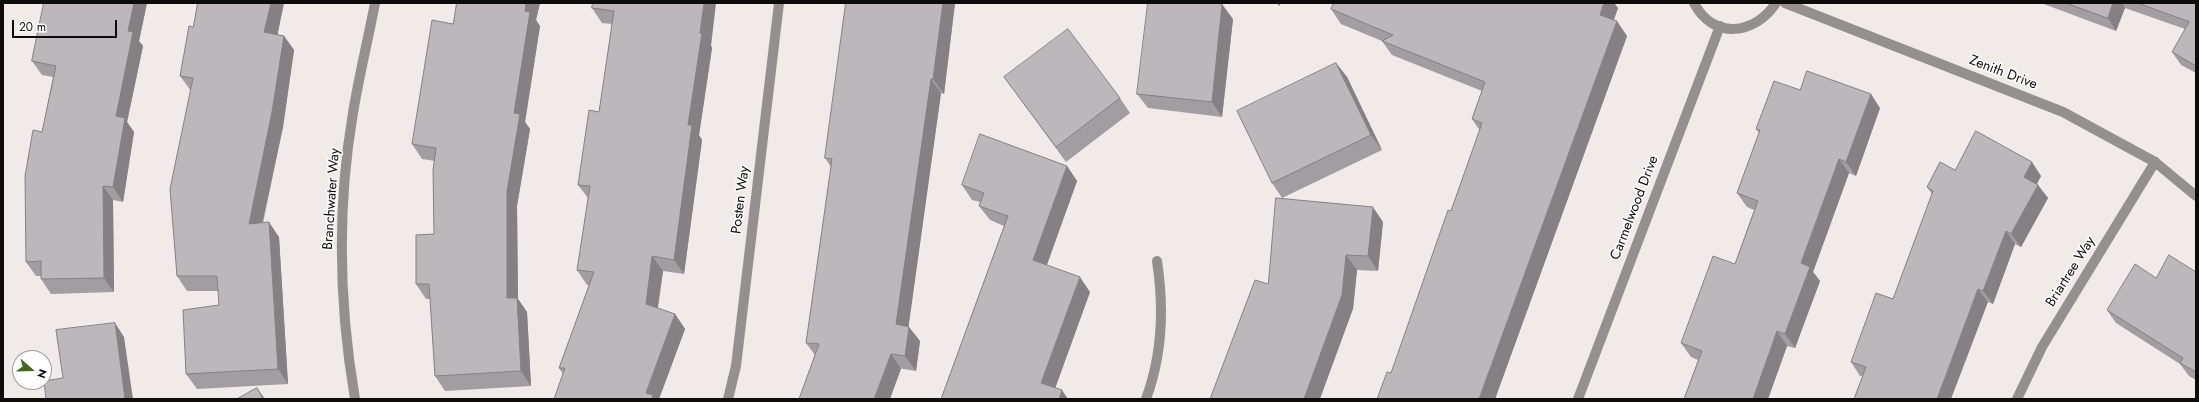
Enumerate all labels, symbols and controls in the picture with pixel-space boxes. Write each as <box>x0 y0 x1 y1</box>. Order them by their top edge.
scale bar <box>14 12 119 38</box>
text: 20 m <box>19 18 46 36</box>
street label: Zenith Drive <box>1967 52 2039 94</box>
street label: Branchwater Way <box>320 148 344 250</box>
street label: Carmelwood Drive <box>1607 153 1663 263</box>
street label: Posten Way <box>729 165 753 235</box>
street label: Briartree Way <box>2043 234 2099 310</box>
north arrow <box>12 350 52 390</box>
text: N <box>33 367 51 381</box>

